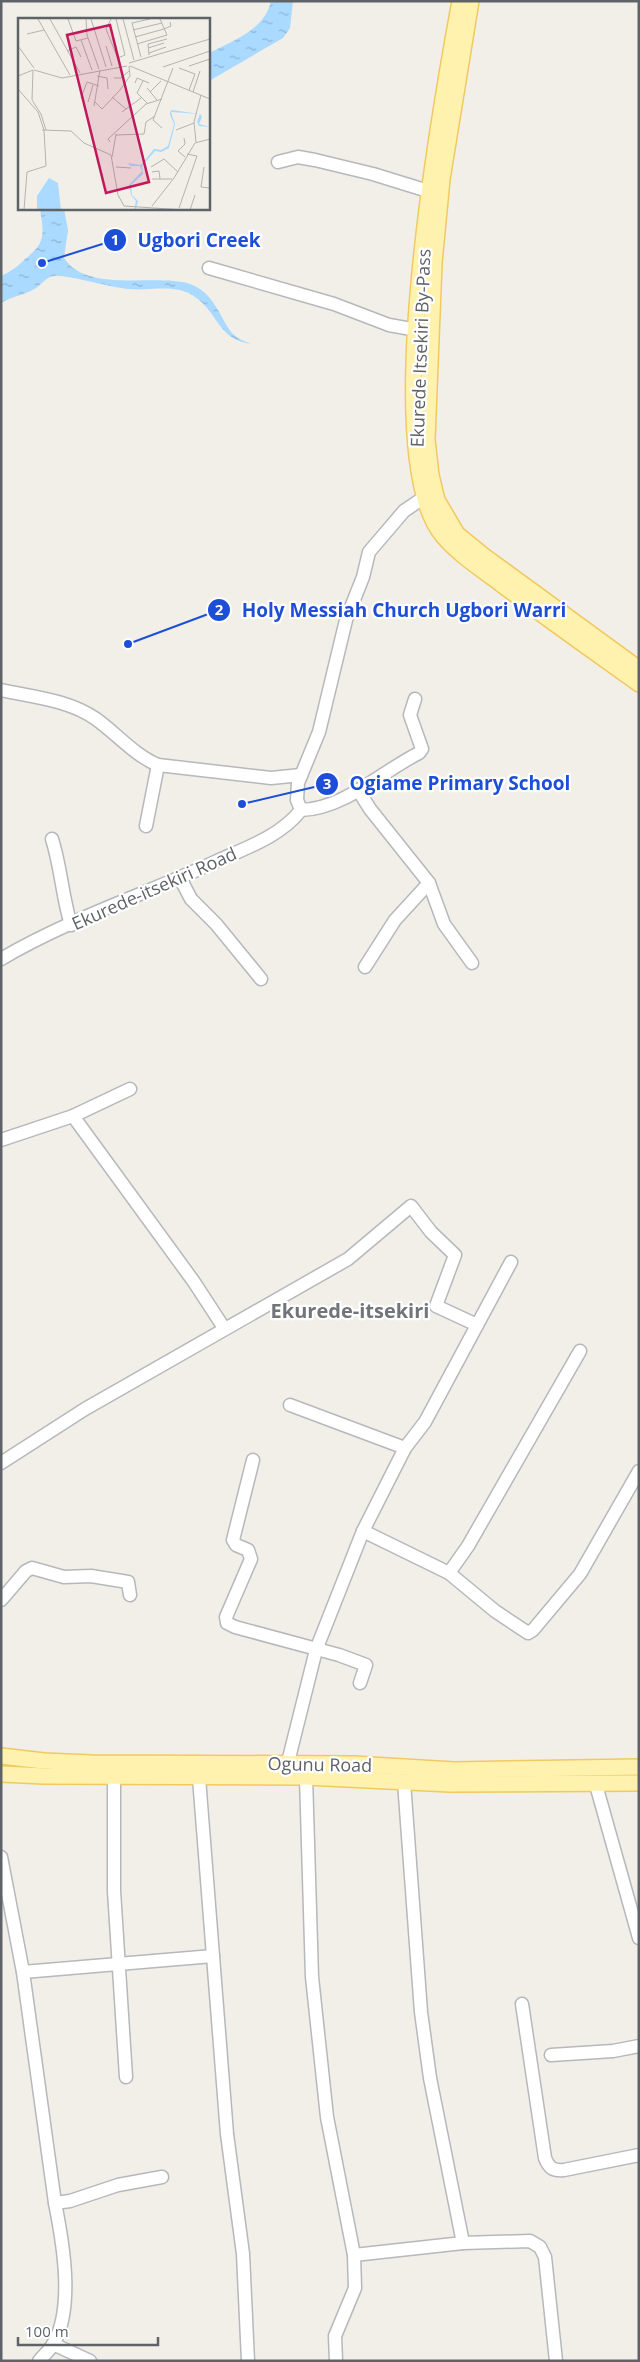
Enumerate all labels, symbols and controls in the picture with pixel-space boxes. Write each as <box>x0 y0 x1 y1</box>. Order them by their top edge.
inset map <box>18 18 210 210</box>
callout: Ugbori Creek <box>102 223 270 257</box>
text: Ugbori Creek <box>137 227 261 253</box>
text: 1 <box>111 229 119 249</box>
street label: Ekurede Itsekiri By-Pass <box>405 248 435 448</box>
callout: Holy Messiah Church Ugbori Warri <box>206 593 576 627</box>
text: Holy Messiah Church Ugbori Warri <box>242 597 566 623</box>
text: 2 <box>215 599 224 619</box>
callout: Ogiame Primary School <box>315 767 581 801</box>
text: Ogiame Primary School <box>350 770 570 796</box>
text: 3 <box>323 773 331 793</box>
street label: Ekurede-itsekiri Road <box>68 841 240 935</box>
district label: Ekurede-itsekiri <box>271 1297 429 1324</box>
street label: Ogunu Road <box>268 1751 372 1777</box>
scale bar <box>18 2314 158 2346</box>
text: 100 m <box>25 2321 69 2341</box>

